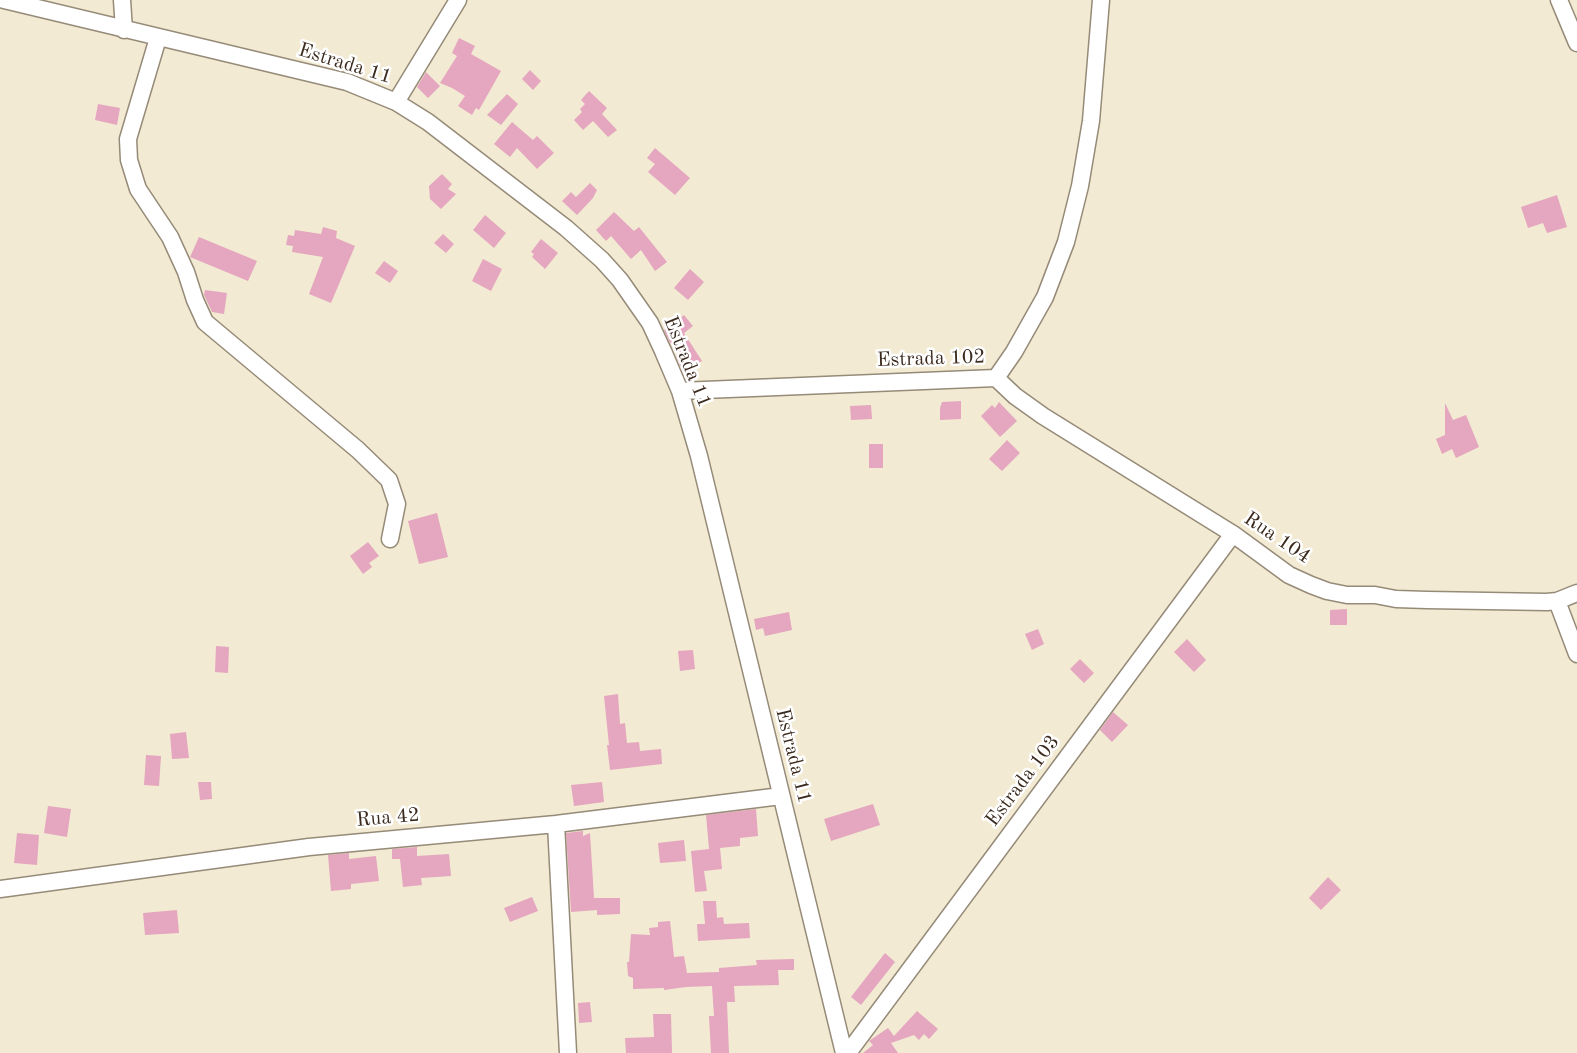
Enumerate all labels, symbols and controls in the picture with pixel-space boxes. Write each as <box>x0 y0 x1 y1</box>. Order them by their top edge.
street label: Estrada 11 <box>295 38 395 90</box>
street label: Estrada 11 <box>658 313 716 411</box>
street label: Estrada 102 <box>876 345 986 373</box>
street label: Rua 104 <box>1239 507 1315 569</box>
street label: Estrada 11 <box>770 706 816 806</box>
street label: Estrada 103 <box>981 731 1065 831</box>
street label: Rua 42 <box>355 803 421 833</box>

